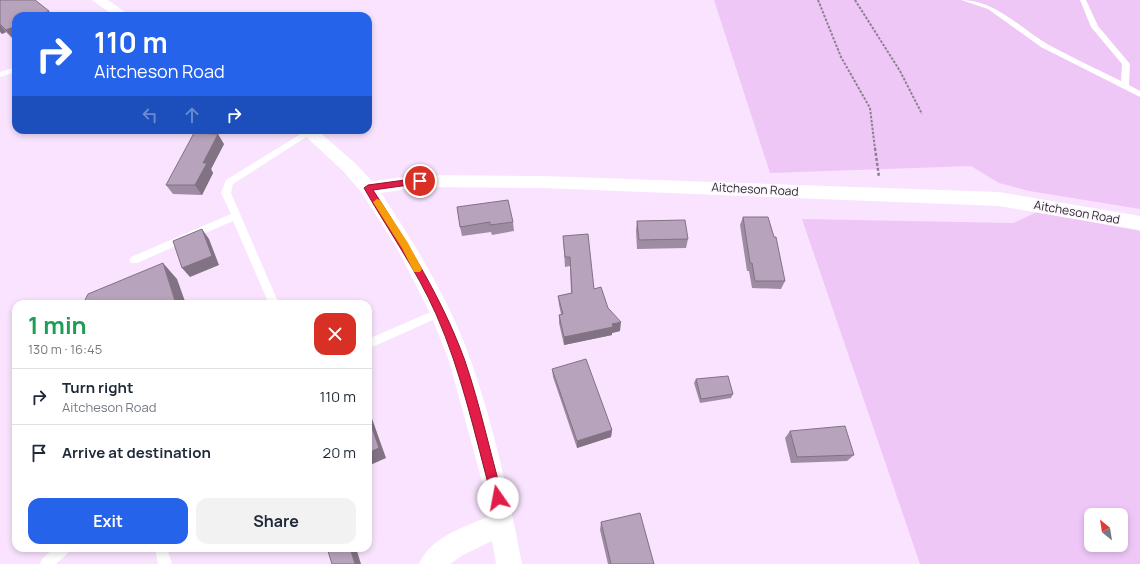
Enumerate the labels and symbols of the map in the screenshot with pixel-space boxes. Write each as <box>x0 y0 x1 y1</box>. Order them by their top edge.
pin <box>403 164 437 198</box>
street label: Aitcheson Road <box>711 178 799 200</box>
street label: Aitcheson Road <box>1033 196 1121 228</box>
position arrow <box>477 477 519 519</box>
north arrow <box>1084 508 1128 552</box>

